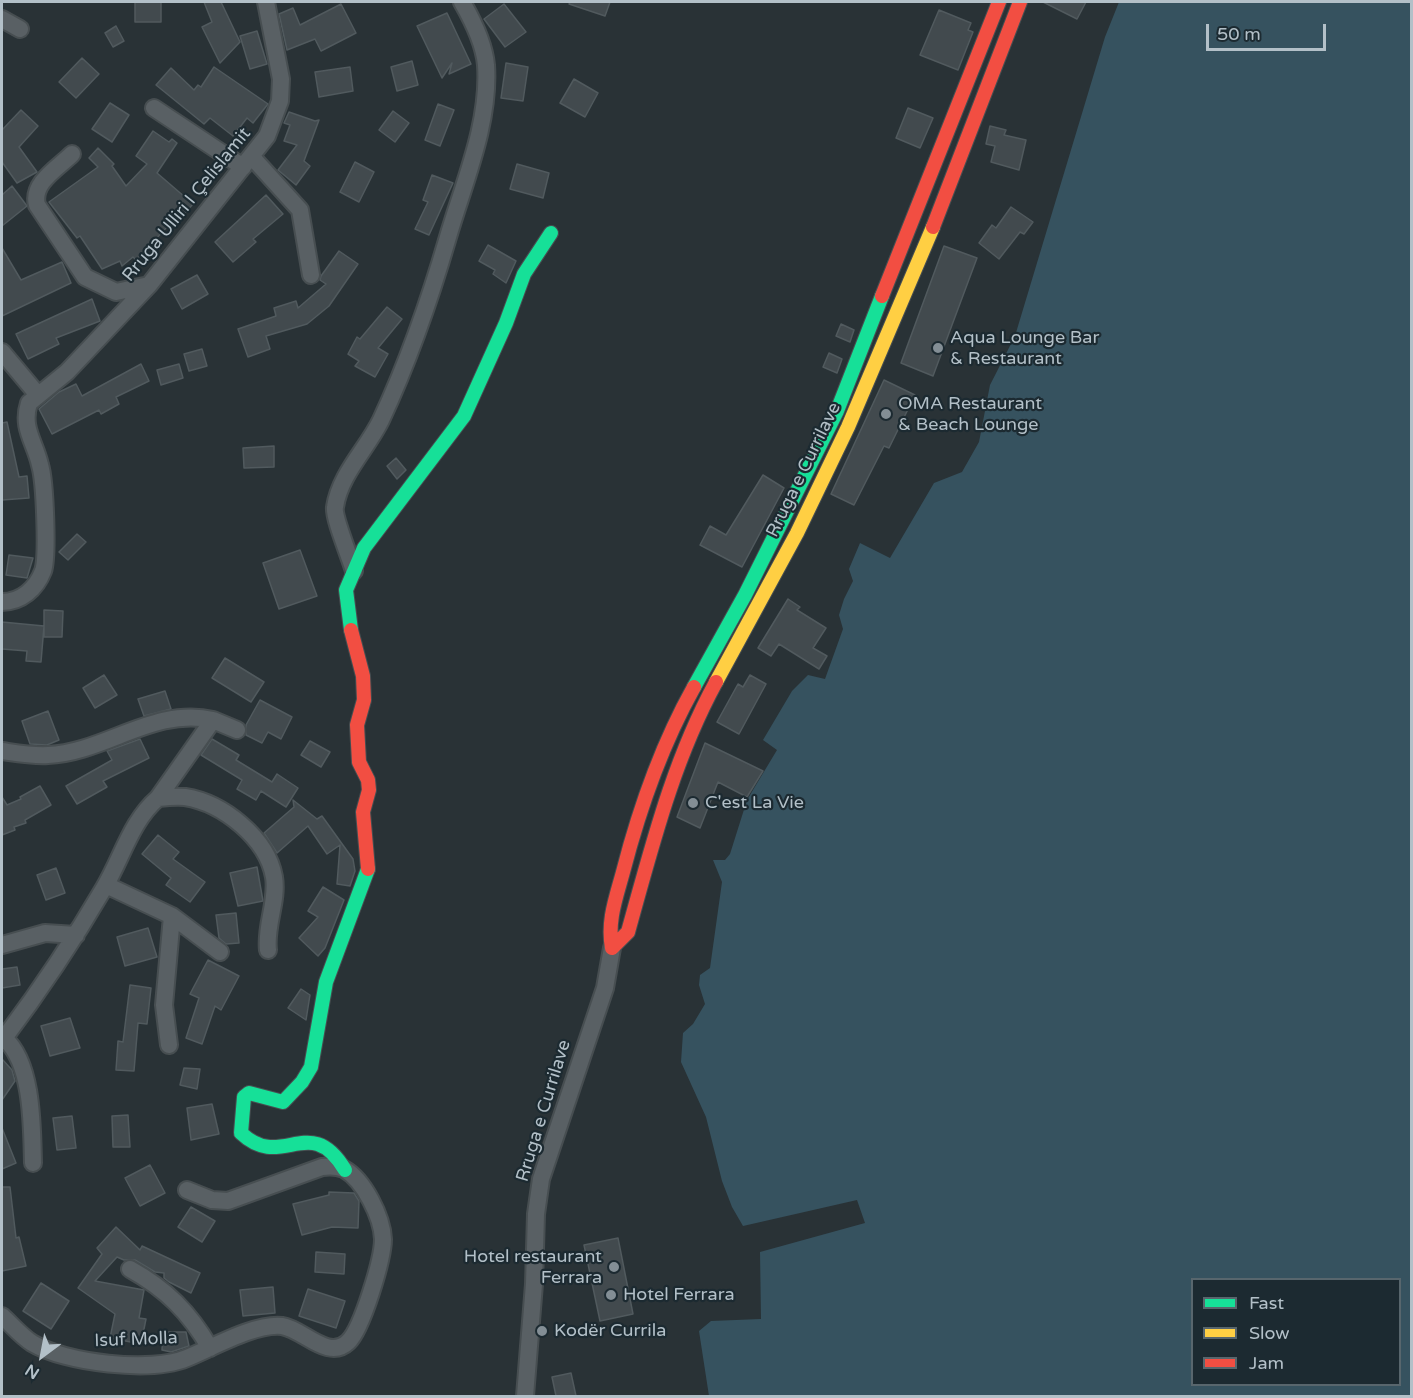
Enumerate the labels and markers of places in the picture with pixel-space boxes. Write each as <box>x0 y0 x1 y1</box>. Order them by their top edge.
place label: Aqua Lounge Bar & Restaurant <box>950 327 1099 370</box>
marker: Aqua Lounge Bar & Restaurant <box>931 341 945 355</box>
place label: OMA Restaurant & Beach Lounge <box>898 393 1042 436</box>
marker: OMA Restaurant & Beach Lounge <box>879 407 893 421</box>
place label: C'est La Vie <box>705 792 804 814</box>
marker: C'est La Vie <box>686 796 700 810</box>
place label: Hotel restaurant Ferrara <box>464 1246 602 1288</box>
marker: Hotel restaurant Ferrara <box>607 1260 621 1274</box>
place label: Hotel Ferrara <box>623 1284 735 1306</box>
marker: Hotel Ferrara <box>604 1288 618 1302</box>
place label: Kodër Currila <box>554 1320 666 1342</box>
marker: Kodër Currila <box>535 1324 549 1338</box>

